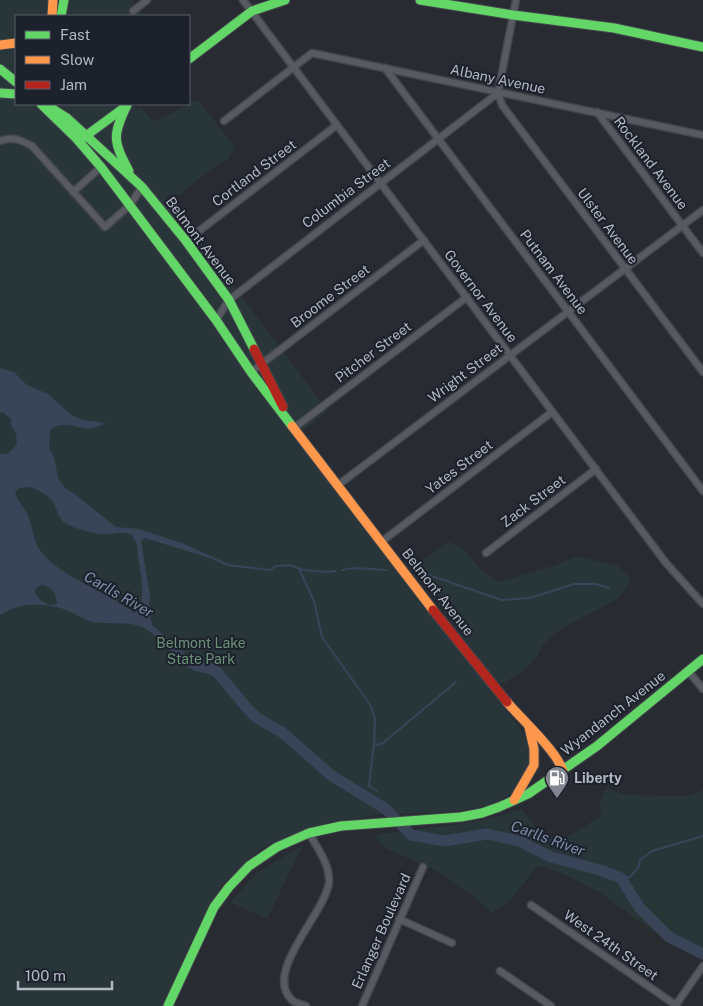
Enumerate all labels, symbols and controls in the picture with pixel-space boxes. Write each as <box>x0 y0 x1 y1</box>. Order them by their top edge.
legend <box>15 15 190 105</box>
text: Fast <box>60 26 90 43</box>
text: Slow <box>60 51 95 68</box>
street label: Albany Avenue <box>449 61 547 97</box>
text: Jam <box>60 76 87 93</box>
street label: Rockland Avenue <box>611 113 691 213</box>
street label: Cortland Street <box>209 136 299 210</box>
street label: Columbia Street <box>299 155 393 231</box>
street label: Ulster Avenue <box>574 185 642 267</box>
street label: Belmont Avenue <box>163 194 239 288</box>
street label: Putnam Avenue <box>517 227 591 318</box>
street label: Governor Avenue <box>441 247 521 345</box>
street label: Broome Street <box>287 261 373 331</box>
street label: Pitcher Street <box>332 318 414 386</box>
street label: Wright Street <box>425 340 505 406</box>
street label: Yates Street <box>422 437 496 497</box>
street label: Zack Street <box>498 472 568 530</box>
street label: Belmont Avenue <box>399 545 477 639</box>
water label: Carlls River <box>81 567 157 621</box>
park label: Belmont Lake State Park <box>156 635 246 667</box>
street label: Wyandanch Avenue <box>558 667 668 759</box>
fuel station icon: Liberty <box>544 765 570 799</box>
place label: Liberty <box>574 770 622 786</box>
water label: Carlls River <box>509 817 587 859</box>
street label: Erlanger Boulevard <box>348 871 414 991</box>
street label: West 24th Street <box>561 907 661 983</box>
scale bar <box>18 958 111 990</box>
text: 100 m <box>25 967 66 984</box>

